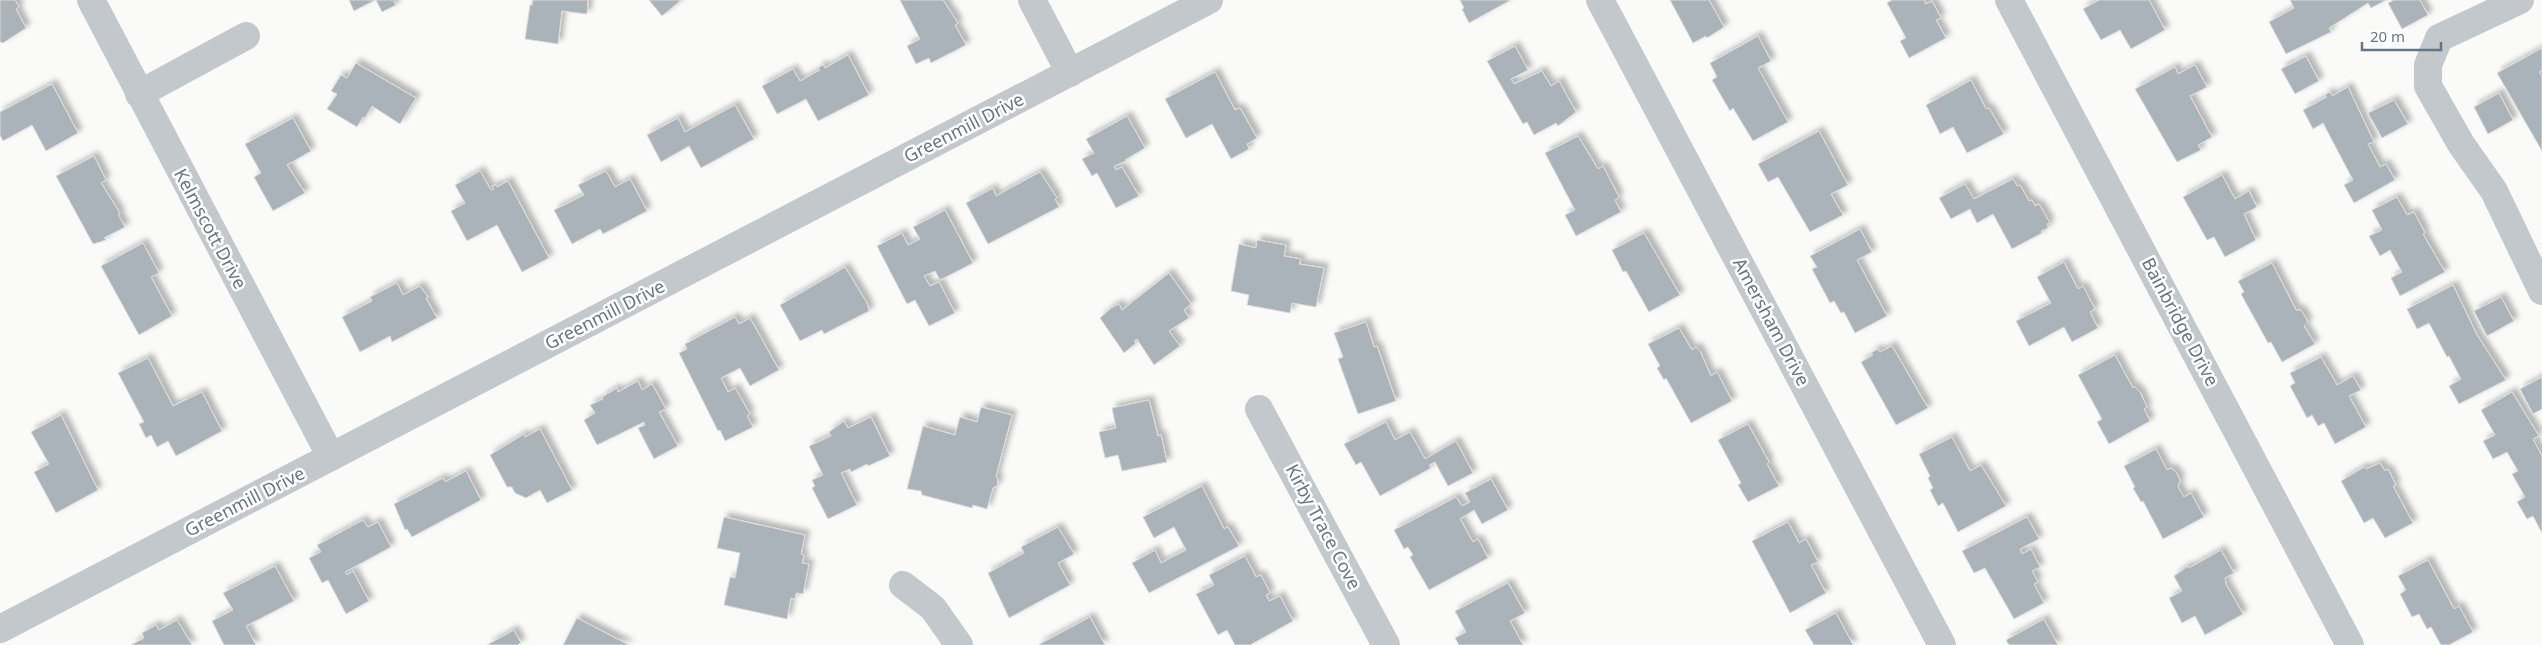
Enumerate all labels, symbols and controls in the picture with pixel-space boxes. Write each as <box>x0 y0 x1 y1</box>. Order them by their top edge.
scale bar <box>2362 20 2441 52</box>
text: 20 m <box>2370 26 2405 46</box>
street label: Greenmill Drive <box>899 87 1028 168</box>
street label: Kelmscott Drive <box>169 164 253 293</box>
street label: Amersham Drive <box>1728 253 1816 390</box>
street label: Bainbridge Drive <box>2137 253 2225 390</box>
street label: Greenmill Drive <box>540 274 669 355</box>
street label: Kirby Trace Cove <box>1281 460 1367 593</box>
street label: Greenmill Drive <box>180 461 309 542</box>

